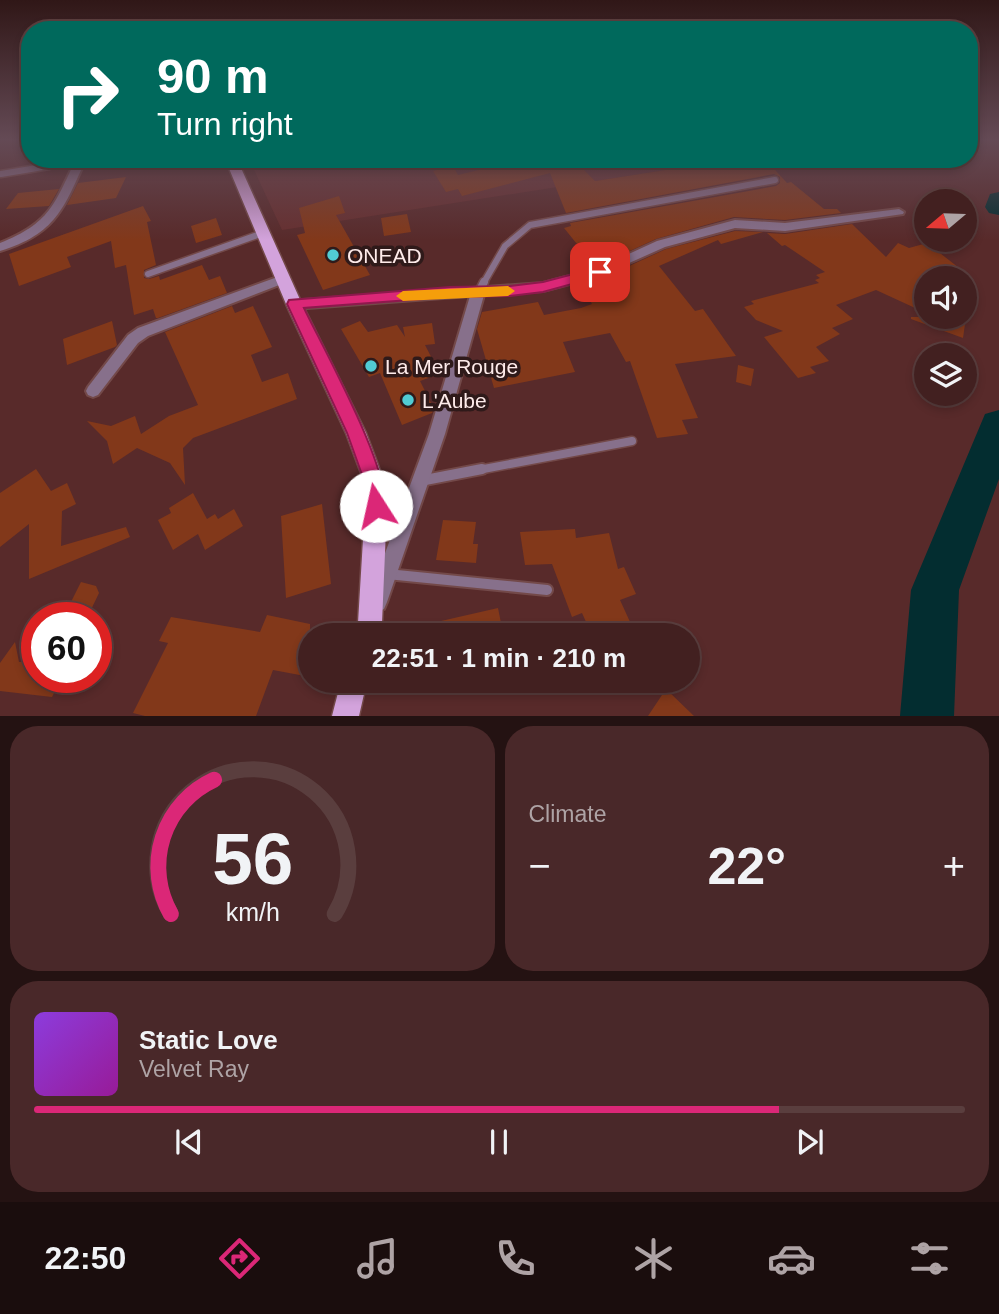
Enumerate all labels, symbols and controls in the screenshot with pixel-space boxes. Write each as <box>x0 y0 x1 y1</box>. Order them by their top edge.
icon: right <box>42 49 133 140</box>
text: 90 m <box>157 49 269 103</box>
text: Turn right <box>157 106 293 142</box>
north arrow <box>914 189 976 252</box>
map controls <box>914 189 977 406</box>
pin <box>570 242 630 302</box>
place label: ONEAD <box>347 244 422 267</box>
marker: ONEAD <box>325 247 341 263</box>
icon: arrive <box>581 253 619 291</box>
button: sound <box>914 266 977 329</box>
button: layers <box>914 343 977 406</box>
place label: La Mer Rouge <box>385 355 518 378</box>
marker: La Mer Rouge <box>363 358 379 374</box>
place label: L'Aube <box>422 389 487 412</box>
marker: L'Aube <box>400 392 416 408</box>
position arrow <box>339 469 413 543</box>
speed limit sign: 60 <box>21 602 112 693</box>
text: 22:51 · 1 min · 210 m <box>372 643 626 673</box>
text: Climate <box>529 801 606 827</box>
text: 56 <box>212 819 293 900</box>
text: 22° <box>707 837 786 895</box>
text: − <box>529 845 551 887</box>
text: + <box>943 845 965 887</box>
text: km/h <box>225 898 279 926</box>
text: Static Love <box>139 1025 278 1055</box>
text: Velvet Ray <box>139 1056 249 1082</box>
icon: previous <box>170 1123 208 1161</box>
icon: pause <box>480 1123 518 1161</box>
icon: next <box>791 1123 829 1161</box>
icon: directions <box>215 1234 264 1283</box>
icon: music <box>353 1234 402 1283</box>
icon: phone <box>491 1234 540 1283</box>
icon: climate <box>629 1234 678 1283</box>
icon: car <box>767 1234 816 1283</box>
icon: filters <box>905 1234 954 1283</box>
text: 22:50 <box>45 1240 126 1276</box>

